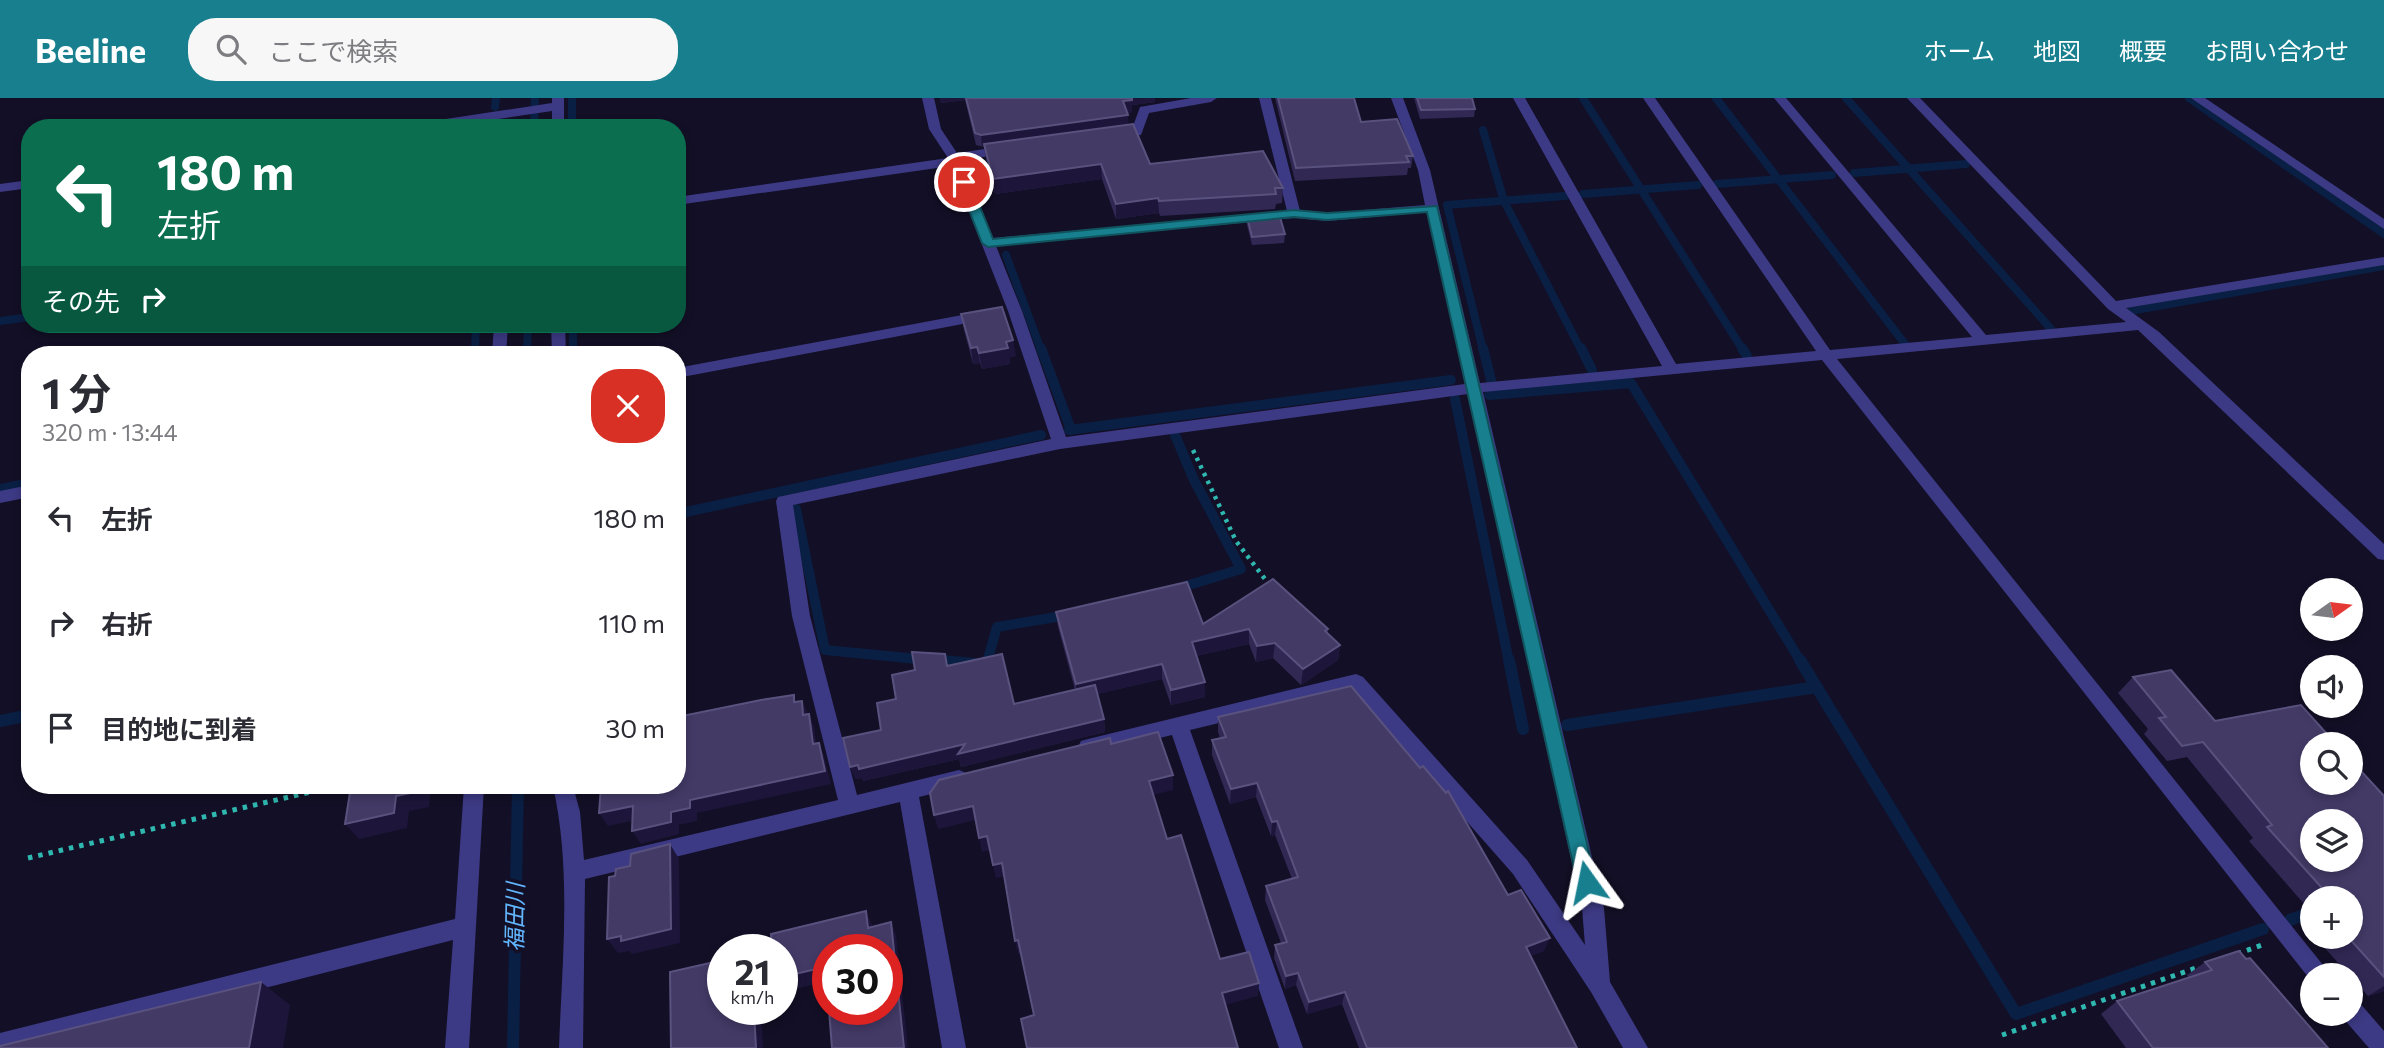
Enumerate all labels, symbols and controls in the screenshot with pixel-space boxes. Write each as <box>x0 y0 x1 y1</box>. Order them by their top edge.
search box <box>188 18 678 81</box>
text: Beeline <box>35 29 146 70</box>
icon: search <box>212 30 250 68</box>
text: ここで検索 <box>268 35 398 66</box>
text: ホーム <box>1924 36 1995 65</box>
text: 地図 <box>2033 36 2081 65</box>
text: 概要 <box>2119 36 2167 65</box>
text: お問い合わせ <box>2205 36 2349 65</box>
text: 180 m <box>157 140 294 200</box>
icon: left <box>42 147 133 238</box>
pin <box>934 152 994 212</box>
icon: arrive <box>945 163 983 201</box>
text: 左折 <box>157 204 221 244</box>
icon: right <box>134 280 172 318</box>
text: その先 <box>42 285 120 316</box>
text: 1 分 <box>42 366 111 418</box>
button: close <box>591 369 665 443</box>
text: 320 m · 13:44 <box>42 418 177 446</box>
icon: left <box>42 499 80 537</box>
text: 180 m <box>593 502 665 533</box>
text: 左折 <box>101 503 153 534</box>
north arrow <box>2300 578 2362 640</box>
map controls <box>2300 578 2363 1026</box>
icon: right <box>42 604 80 642</box>
text: 110 m <box>598 607 665 638</box>
text: 右折 <box>101 608 153 639</box>
button: sound <box>2300 655 2363 718</box>
icon: arrive <box>42 709 80 747</box>
text: 30 m <box>606 712 665 743</box>
text: 目的地に到着 <box>101 713 257 744</box>
button: search <box>2300 732 2363 795</box>
button: layers <box>2300 809 2363 872</box>
position arrow <box>1550 845 1624 919</box>
water label: 福田川 <box>499 879 529 952</box>
button: + <box>2300 886 2363 949</box>
speed limit sign: 30 <box>812 934 903 1025</box>
text: 21 <box>735 949 770 992</box>
button: − <box>2300 963 2363 1026</box>
text: km/h <box>731 986 774 1008</box>

